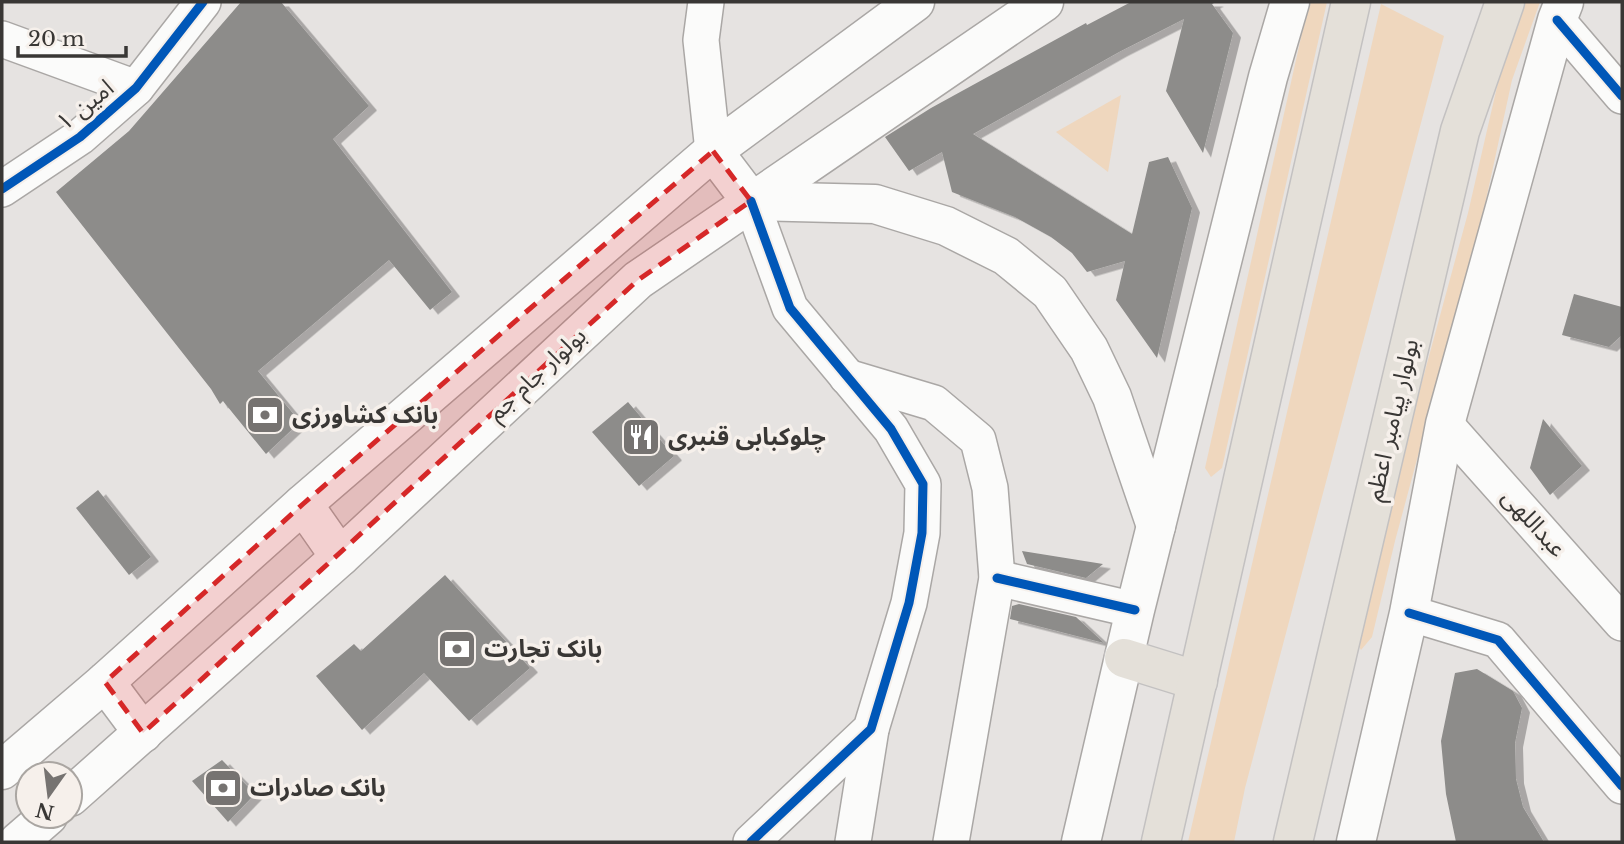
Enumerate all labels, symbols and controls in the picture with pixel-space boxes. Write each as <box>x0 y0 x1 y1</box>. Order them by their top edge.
scale bar <box>18 14 126 58</box>
text: 20 m <box>28 26 85 52</box>
street label: امین ۱ <box>50 73 119 136</box>
street label: بولوار جام جم <box>481 321 595 429</box>
street label: بولوار پیامبر اعظم <box>1359 336 1427 504</box>
bank icon: بانک کشاورزی <box>244 394 286 436</box>
place label: بانک کشاورزی <box>292 400 438 429</box>
restaurant icon: چلوکبابی قنبری <box>620 416 662 458</box>
place label: چلوکبابی قنبری <box>668 422 826 453</box>
street label: عبداللهی <box>1496 482 1573 563</box>
bank icon: بانک تجارت <box>436 628 478 670</box>
place label: بانک تجارت <box>484 634 602 663</box>
north arrow <box>14 760 84 830</box>
bank icon: بانک صادرات <box>202 767 244 809</box>
place label: بانک صادرات <box>250 773 386 802</box>
text: N <box>33 798 56 824</box>

